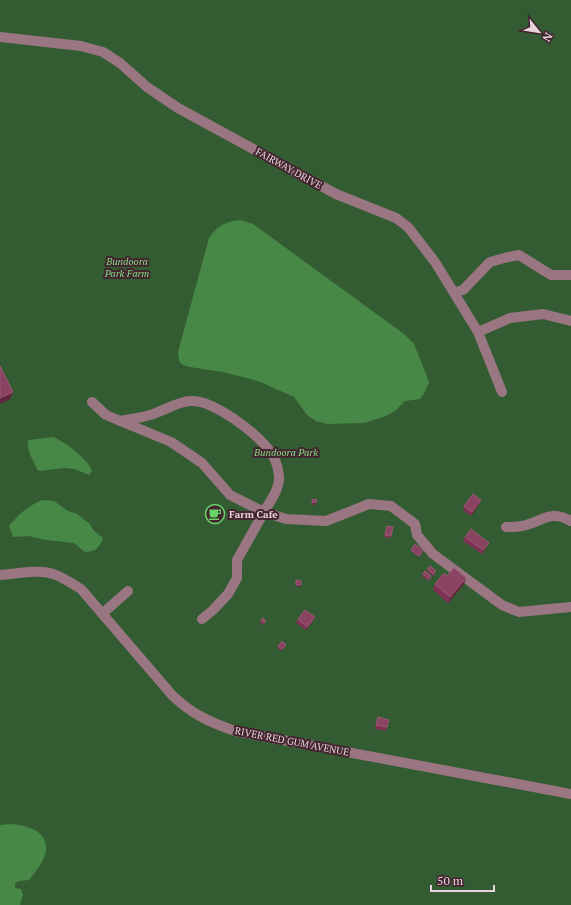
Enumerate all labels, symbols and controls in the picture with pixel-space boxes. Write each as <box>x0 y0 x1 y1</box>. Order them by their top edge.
north arrow <box>519 12 559 52</box>
text: N <box>539 30 556 45</box>
street label: FAIRWAY DRIVE <box>253 145 324 192</box>
park label: Bundoora Park Farm <box>104 255 149 280</box>
park label: Bundoora Park <box>253 446 318 459</box>
cafe icon: Farm Cafe <box>204 503 226 525</box>
place label: Farm Cafe <box>229 508 278 521</box>
street label: RIVER RED GUM AVENUE <box>234 724 350 759</box>
scale bar <box>431 867 494 893</box>
text: 50 m <box>437 873 464 888</box>

